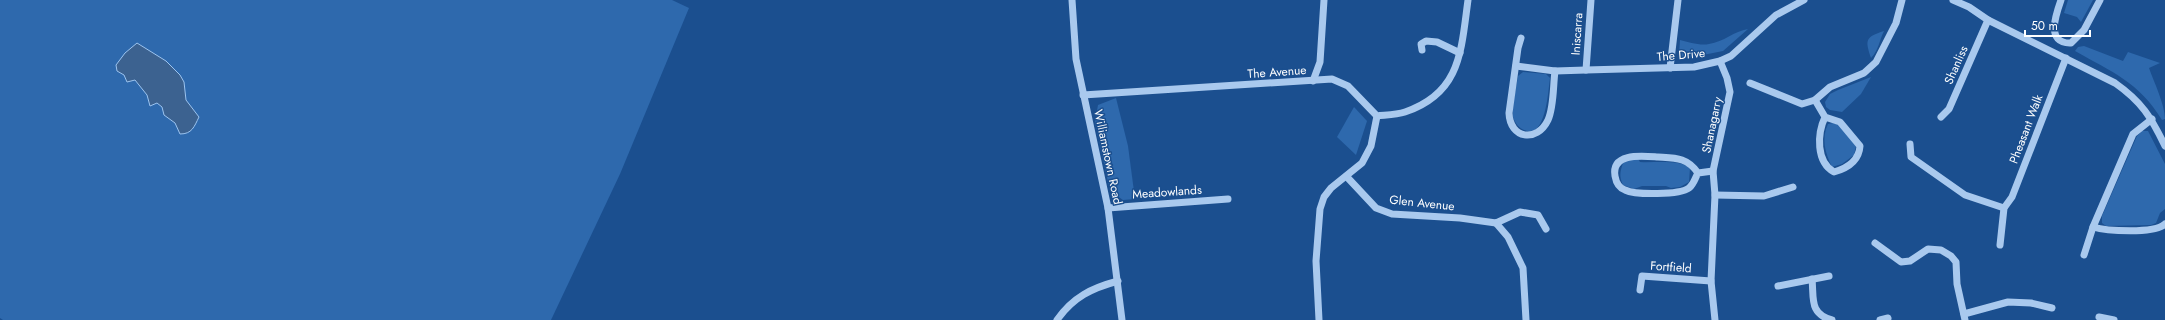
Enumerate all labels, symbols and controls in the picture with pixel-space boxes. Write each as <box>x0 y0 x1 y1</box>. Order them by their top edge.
street label: Iniscarra <box>1567 12 1587 56</box>
scale bar <box>2025 12 2090 38</box>
text: 50 m <box>2031 17 2058 35</box>
street label: Shanliss <box>1940 43 1973 87</box>
street label: The Drive <box>1656 44 1706 66</box>
street label: The Avenue <box>1247 61 1307 83</box>
street label: Pheasant Walk <box>2005 91 2048 166</box>
street label: Shanagarry <box>1697 94 1727 155</box>
street label: Williamstown Road <box>1089 108 1127 206</box>
street label: Meadowlands <box>1132 181 1202 203</box>
street label: Glen Avenue <box>1388 191 1456 215</box>
street label: Fortfield <box>1650 257 1692 277</box>

